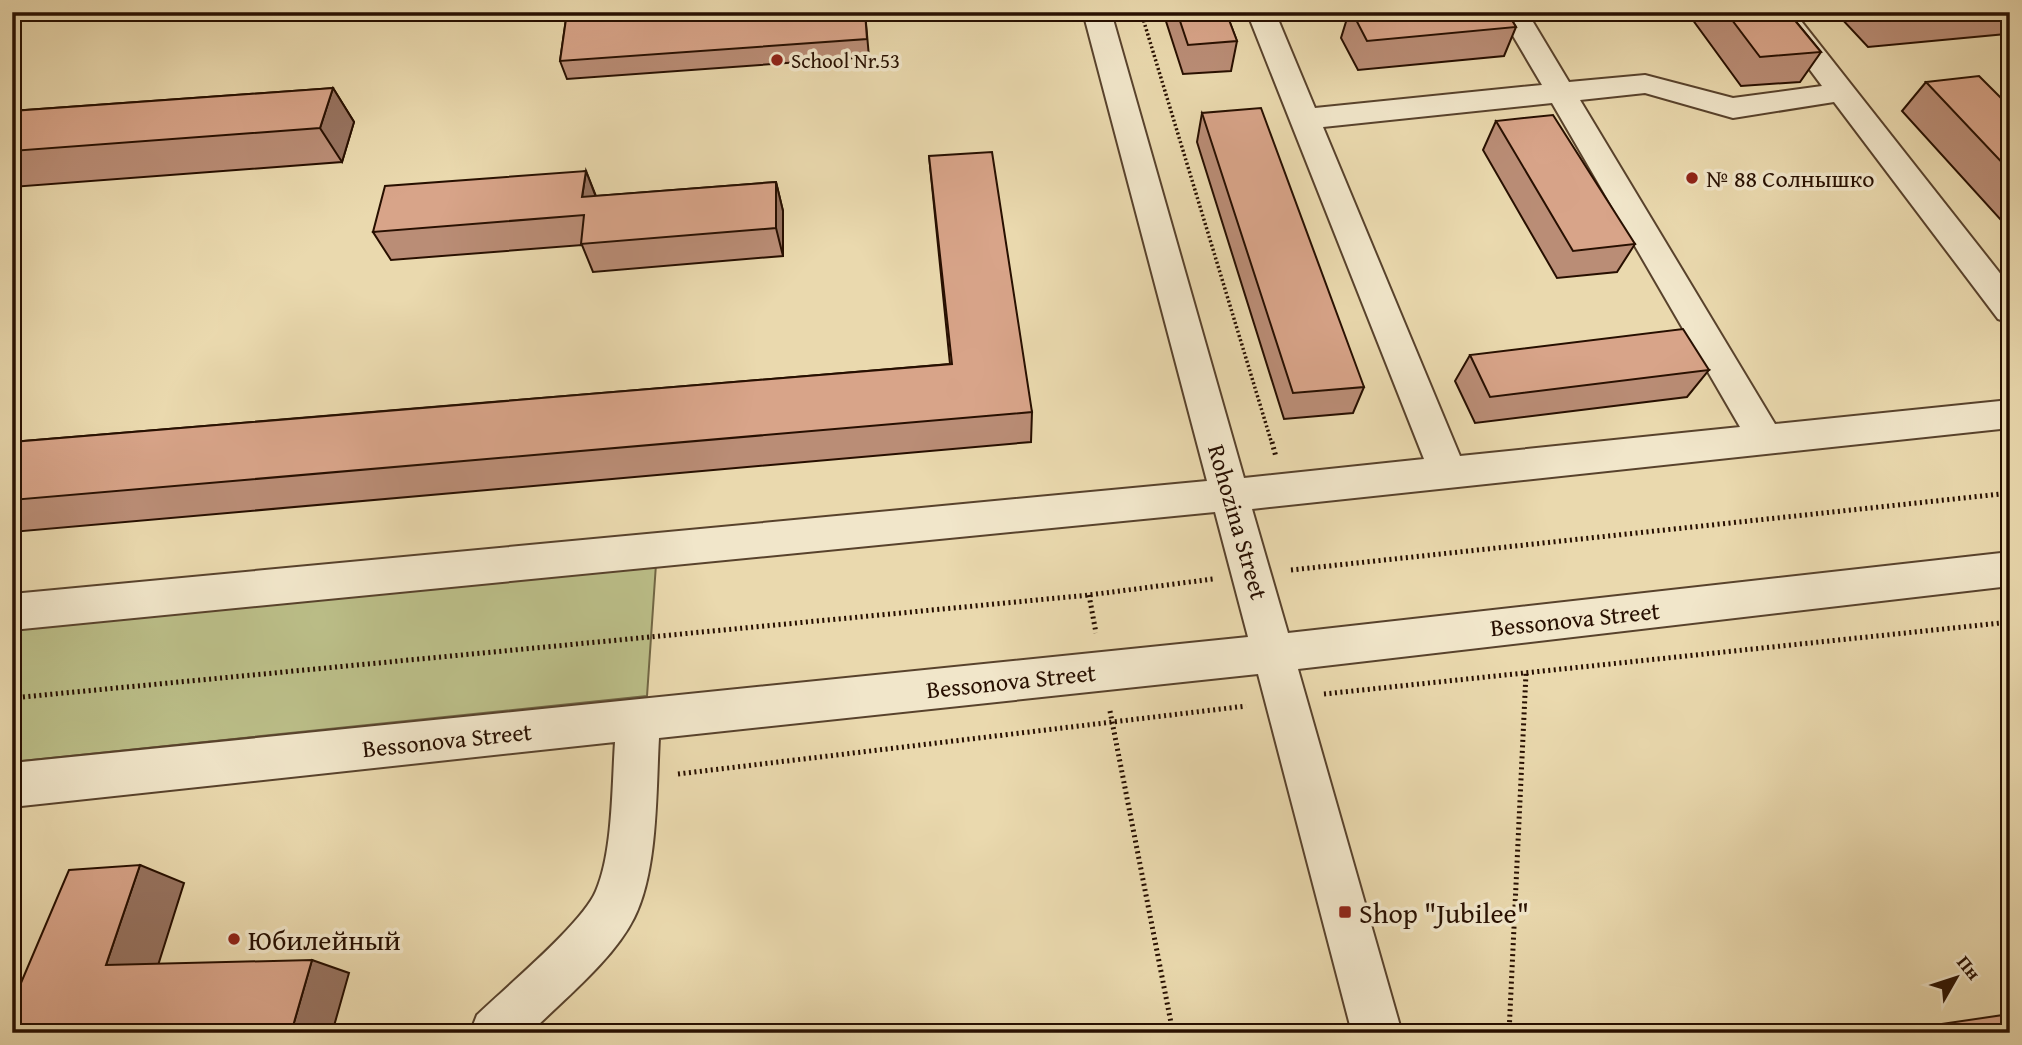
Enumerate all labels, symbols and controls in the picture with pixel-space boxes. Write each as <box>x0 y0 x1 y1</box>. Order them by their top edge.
place label: School Nr.53 <box>791 45 900 76</box>
marker: School Nr.53 <box>769 52 785 68</box>
place label: № 88 Солнышко <box>1706 161 1875 196</box>
marker: № 88 Солнышко <box>1684 170 1700 186</box>
street label: Rohozina Street <box>1199 440 1277 604</box>
street label: Bessonova Street <box>1489 593 1662 645</box>
street label: Bessonova Street <box>925 655 1098 707</box>
street label: Bessonova Street <box>361 714 534 766</box>
place label: Shop "Jubilee" <box>1359 892 1529 933</box>
marker: Shop "Jubilee" <box>1337 904 1353 920</box>
place label: Юбилейный <box>248 919 401 960</box>
marker: Юбилейный <box>226 931 242 947</box>
north arrow <box>1920 944 1990 1014</box>
text: Пн <box>1951 949 1988 986</box>

